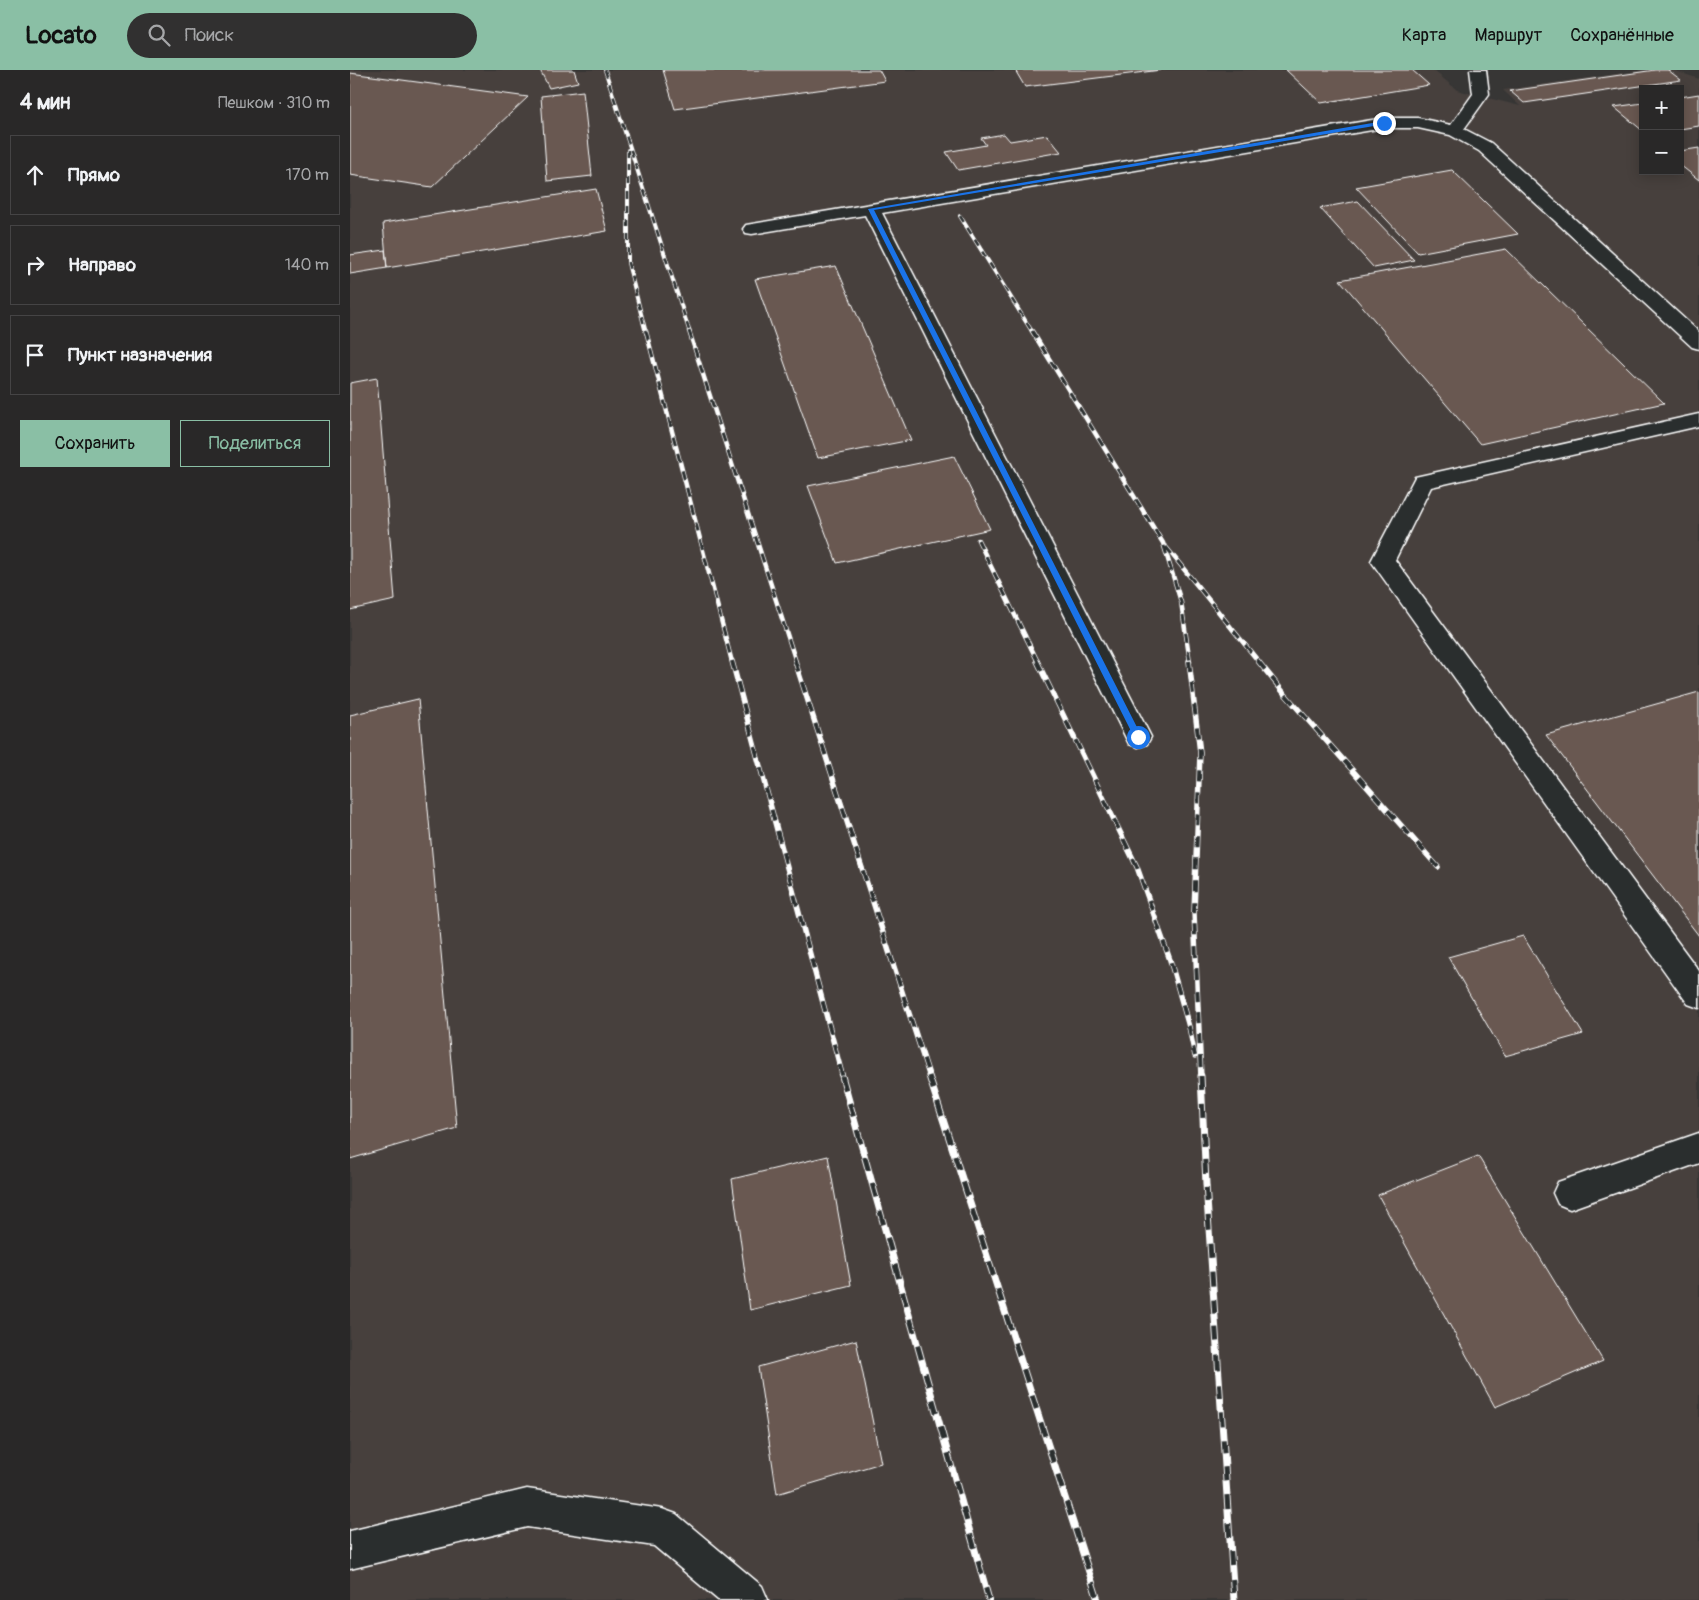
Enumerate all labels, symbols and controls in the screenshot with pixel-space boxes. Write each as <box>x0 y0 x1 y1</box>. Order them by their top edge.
search box <box>127 13 477 58</box>
text: Locato <box>25 21 97 50</box>
icon: search <box>145 21 173 49</box>
text: Поиск <box>185 23 234 47</box>
text: Карта <box>1402 24 1446 47</box>
text: Маршрут <box>1474 24 1542 47</box>
text: Сохранённые <box>1570 24 1674 47</box>
map controls <box>1639 85 1684 175</box>
button: + <box>1639 85 1684 130</box>
text: 4 мин <box>20 89 70 116</box>
text: Пешком · 310 m <box>218 93 330 113</box>
route end <box>1373 112 1396 135</box>
button: − <box>1639 130 1684 175</box>
icon: ahead <box>21 161 49 189</box>
text: Прямо <box>68 163 120 187</box>
text: 170 m <box>286 165 329 185</box>
icon: right <box>21 251 49 279</box>
text: Направо <box>68 253 136 277</box>
text: 140 m <box>285 255 329 275</box>
icon: arrive <box>21 341 49 369</box>
text: Пункт назначения <box>68 343 212 367</box>
button: Сохранить <box>20 420 170 467</box>
button: Поделиться <box>180 420 330 467</box>
route start <box>1127 726 1150 749</box>

